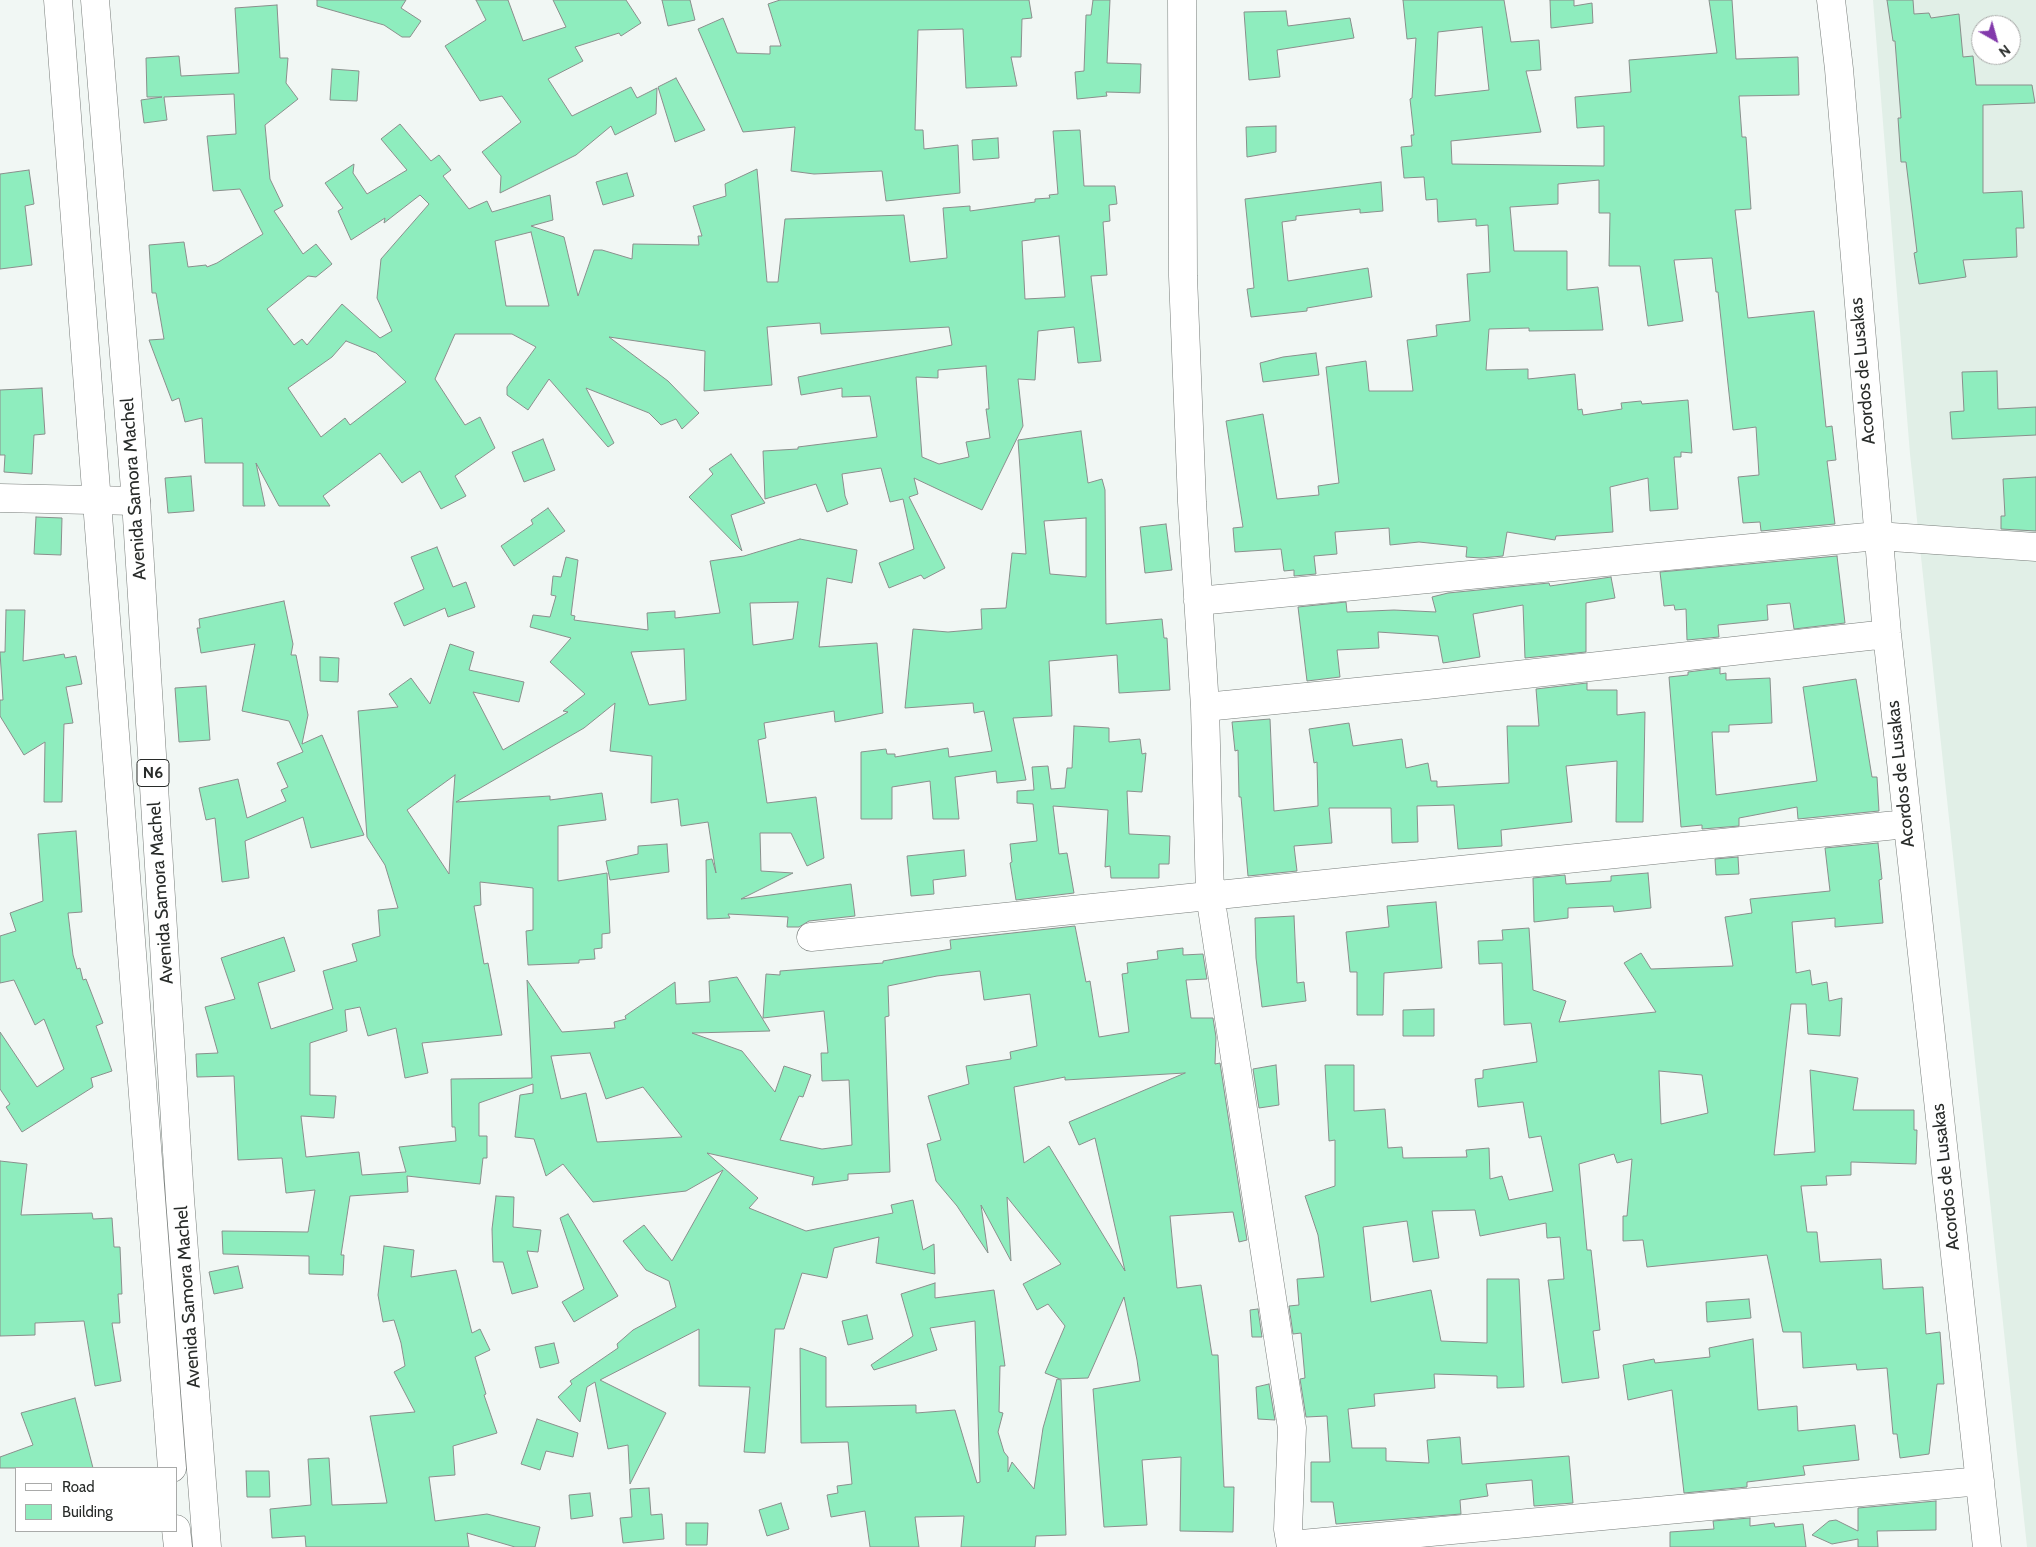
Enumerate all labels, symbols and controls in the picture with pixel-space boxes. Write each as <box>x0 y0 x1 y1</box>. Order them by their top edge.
north arrow <box>1971 15 2021 65</box>
text: N <box>1995 41 2014 61</box>
street label: Acordos de Lusakas <box>1846 297 1880 445</box>
street label: Avenida Samora Machel <box>117 397 151 581</box>
street label: Acordos de Lusakas <box>1883 700 1919 848</box>
road number: N6 <box>137 760 169 786</box>
street label: Avenida Samora Machel <box>144 801 178 985</box>
street label: Acordos de Lusakas <box>1928 1103 1964 1251</box>
street label: Avenida Samora Machel <box>171 1205 205 1389</box>
legend <box>15 1467 178 1532</box>
text: Road <box>62 1478 95 1496</box>
text: Building <box>62 1503 113 1521</box>

